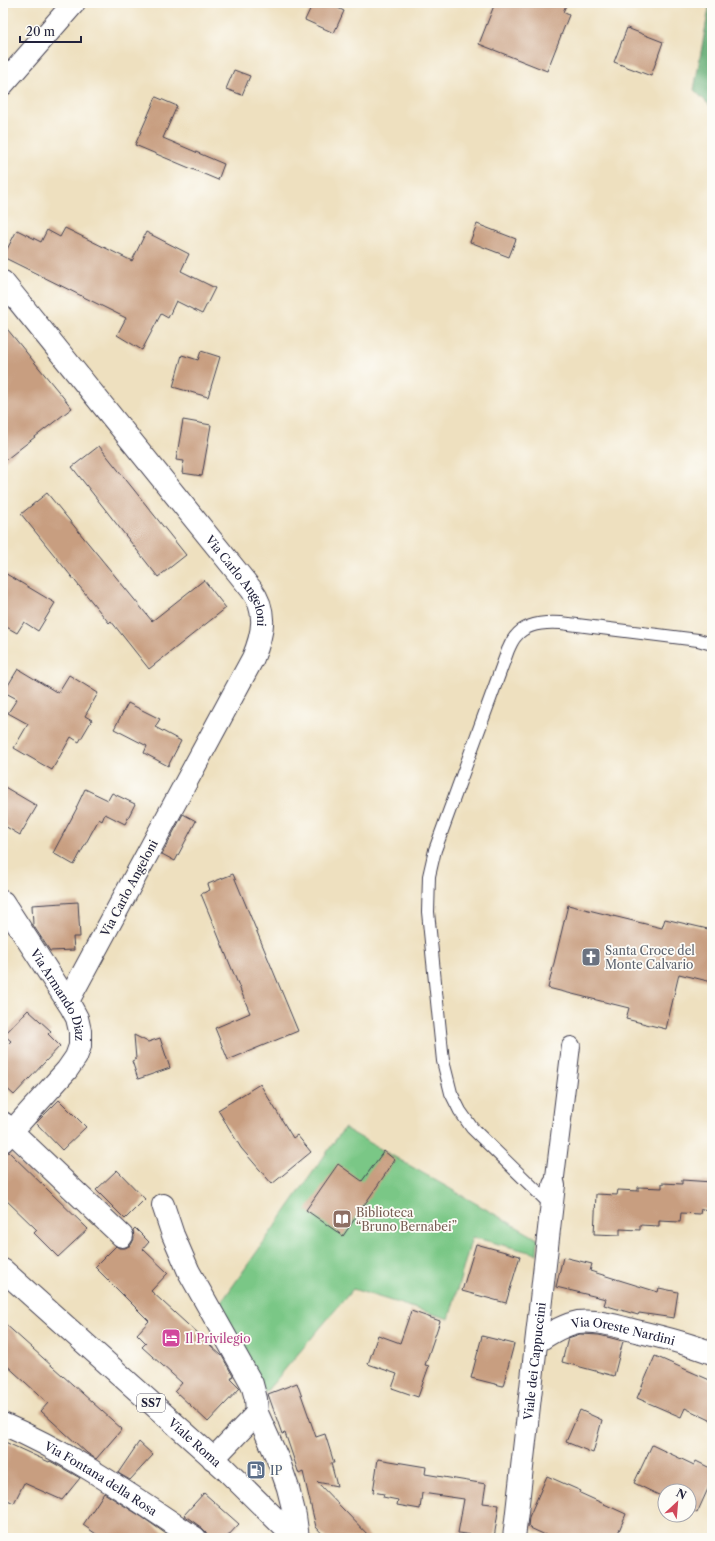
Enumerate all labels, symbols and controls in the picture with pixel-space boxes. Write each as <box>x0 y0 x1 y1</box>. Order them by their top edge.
scale bar <box>20 18 81 44</box>
text: 20 m <box>26 24 55 39</box>
street label: Via Carlo Angeloni <box>202 531 270 627</box>
street label: Via Carlo Angeloni <box>97 837 161 940</box>
place label: Santa Croce del Monte Calvario <box>605 943 695 972</box>
street label: Via Armando Diaz <box>27 945 88 1041</box>
church icon: Santa Croce del Monte Calvario <box>580 946 602 968</box>
place label: Biblioteca “Bruno Bernabei” <box>356 1205 457 1234</box>
library icon: Biblioteca “Bruno Bernabei” <box>331 1208 353 1230</box>
street label: Viale dei Cappuccini <box>520 1301 548 1422</box>
street label: Via Oreste Nardini <box>569 1314 677 1348</box>
hotel icon: Il Privilegio <box>160 1327 182 1349</box>
place label: Il Privilegio <box>185 1331 251 1346</box>
road number: SS7 <box>137 1394 165 1412</box>
street label: Viale Roma <box>165 1414 225 1470</box>
street label: Via Fontana della Rosa <box>41 1437 161 1519</box>
fuel station icon: IP <box>245 1459 267 1481</box>
place label: IP <box>270 1463 283 1478</box>
north arrow <box>657 1483 697 1523</box>
text: N <box>674 1486 689 1503</box>

